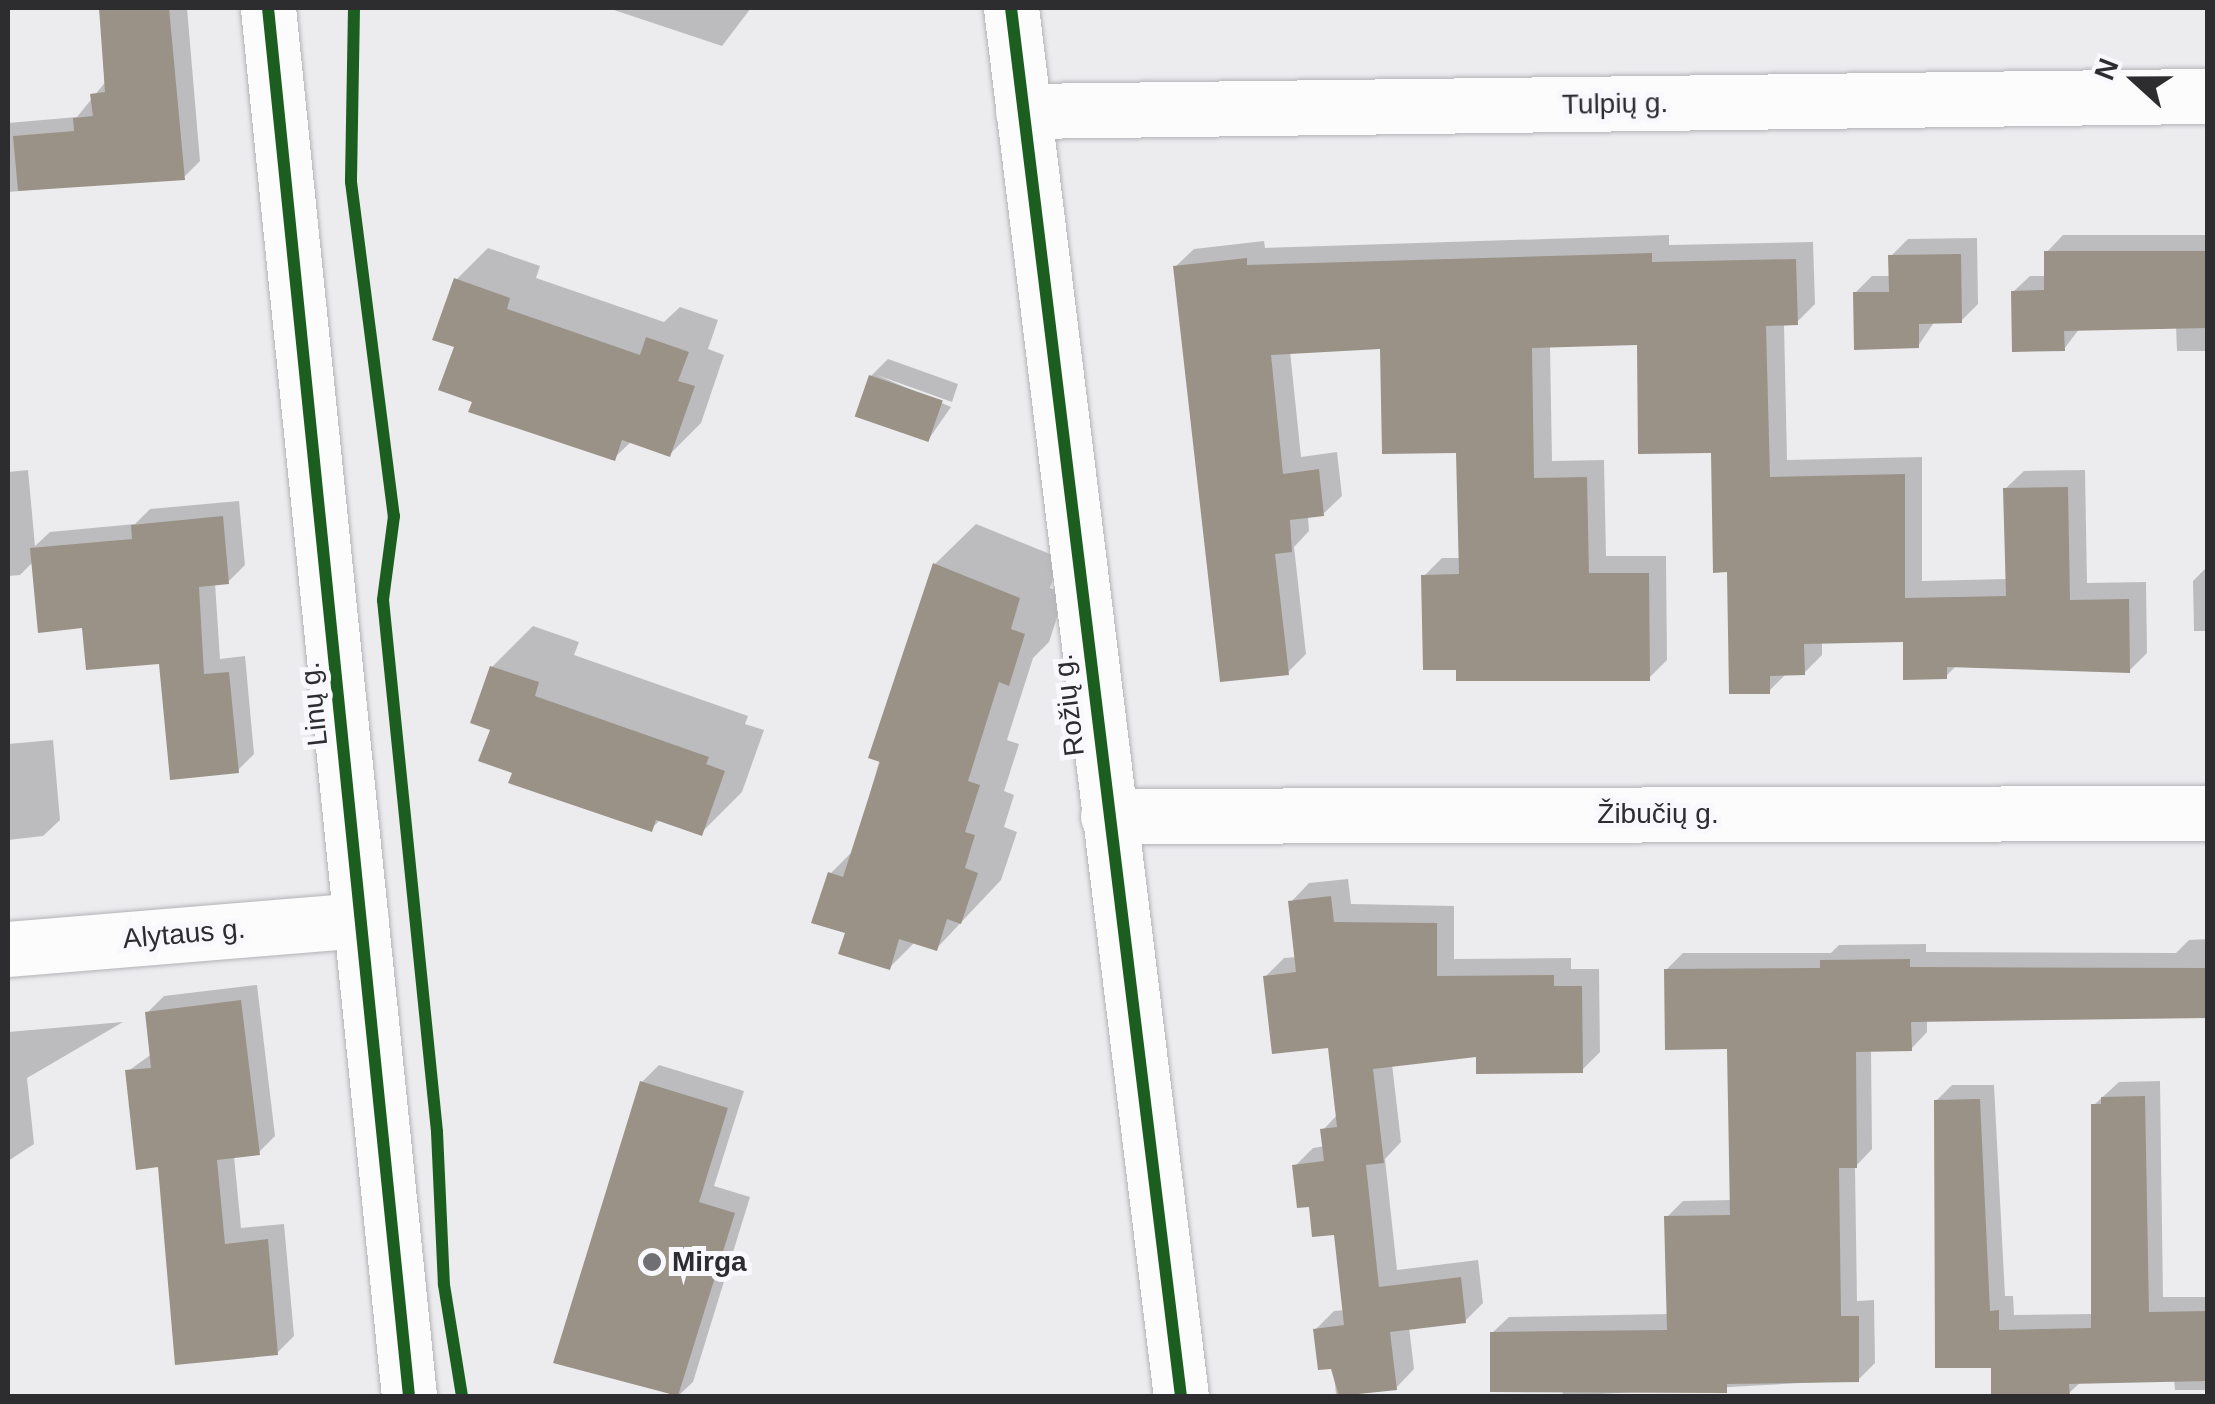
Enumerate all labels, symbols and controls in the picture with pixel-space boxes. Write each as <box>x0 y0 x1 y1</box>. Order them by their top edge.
north arrow <box>2085 30 2185 130</box>
text: N <box>2088 54 2125 84</box>
street label: Tulpių g. <box>1562 86 1668 122</box>
street label: Rožių g. <box>1046 652 1092 758</box>
street label: Linų g. <box>293 660 335 748</box>
street label: Žibučių g. <box>1597 797 1719 831</box>
street label: Alytaus g. <box>121 912 247 956</box>
place label: Mirga <box>672 1245 747 1279</box>
marker: Mirga <box>641 1251 663 1273</box>

